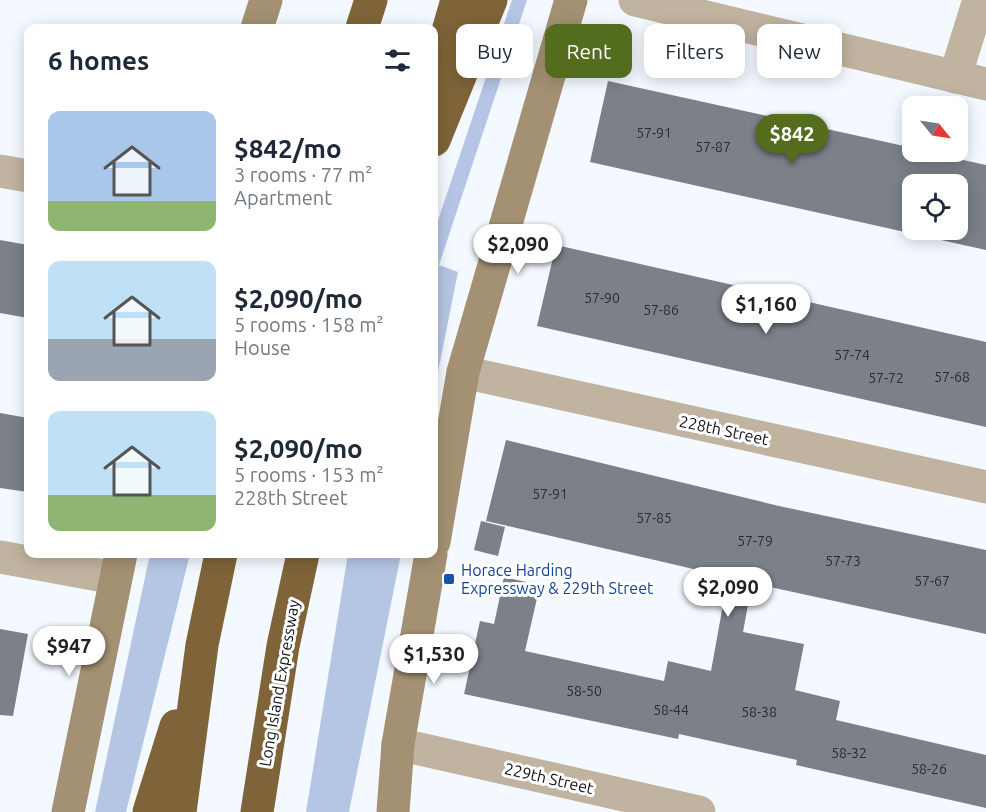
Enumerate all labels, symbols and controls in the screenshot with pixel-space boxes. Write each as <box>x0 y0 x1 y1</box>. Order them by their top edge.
chip: Buy <box>456 24 533 78</box>
chip: Rent <box>545 24 632 78</box>
chip: Filters <box>644 24 745 78</box>
chip: New <box>757 24 842 78</box>
icon: filters <box>381 44 414 77</box>
text: 6 homes <box>48 46 149 75</box>
north arrow <box>902 96 968 162</box>
map controls <box>902 96 968 240</box>
pin: $842 <box>756 114 828 165</box>
text: $842 <box>769 122 815 145</box>
house number: 57-91 <box>636 125 672 141</box>
text: $842/mo <box>234 134 342 163</box>
icon: home <box>96 135 168 207</box>
house number: 57-87 <box>695 139 731 155</box>
text: 3 rooms · 77 m² <box>234 163 372 186</box>
button: locate <box>902 174 968 240</box>
text: Apartment <box>234 186 332 209</box>
pin: $2,090 <box>469 224 567 275</box>
text: $2,090 <box>487 232 549 255</box>
text: $2,090/mo <box>234 284 363 313</box>
pin: $1,160 <box>717 284 815 335</box>
icon: home <box>96 285 168 357</box>
house number: 57-90 <box>584 290 620 306</box>
text: $1,160 <box>735 292 797 315</box>
house number: 57-86 <box>643 302 679 318</box>
text: 5 rooms · 158 m² <box>234 313 384 336</box>
text: House <box>234 336 291 359</box>
house number: 57-74 <box>834 347 870 363</box>
house number: 57-68 <box>934 369 970 385</box>
house number: 57-72 <box>868 370 904 386</box>
street label: 228th Street <box>678 412 771 448</box>
text: $2,090/mo <box>234 434 363 463</box>
icon: home <box>96 435 168 507</box>
text: 5 rooms · 153 m² <box>234 463 384 486</box>
text: 228th Street <box>234 486 348 509</box>
house number: 57-91 <box>532 486 568 502</box>
house number: 57-85 <box>636 510 672 526</box>
house number: 57-79 <box>737 533 773 549</box>
house number: 57-73 <box>825 553 861 569</box>
place label: Horace Harding Expressway & 229th Street <box>461 561 654 597</box>
pin: $2,090 <box>679 567 777 618</box>
marker: Horace Harding Expressway & 229th Street <box>442 572 456 586</box>
house number: 57-67 <box>914 573 950 589</box>
text: $2,090 <box>697 575 759 598</box>
street label: Long Island Expressway <box>255 598 303 768</box>
pin: $947 <box>33 626 105 677</box>
text: $947 <box>46 634 92 657</box>
pin: $1,530 <box>385 634 483 685</box>
text: $1,530 <box>403 642 465 665</box>
house number: 58-50 <box>566 683 602 699</box>
house number: 58-44 <box>653 702 689 718</box>
house number: 58-38 <box>741 704 777 720</box>
house number: 58-32 <box>831 745 867 761</box>
street label: 229th Street <box>503 759 596 797</box>
house number: 58-26 <box>911 761 947 777</box>

